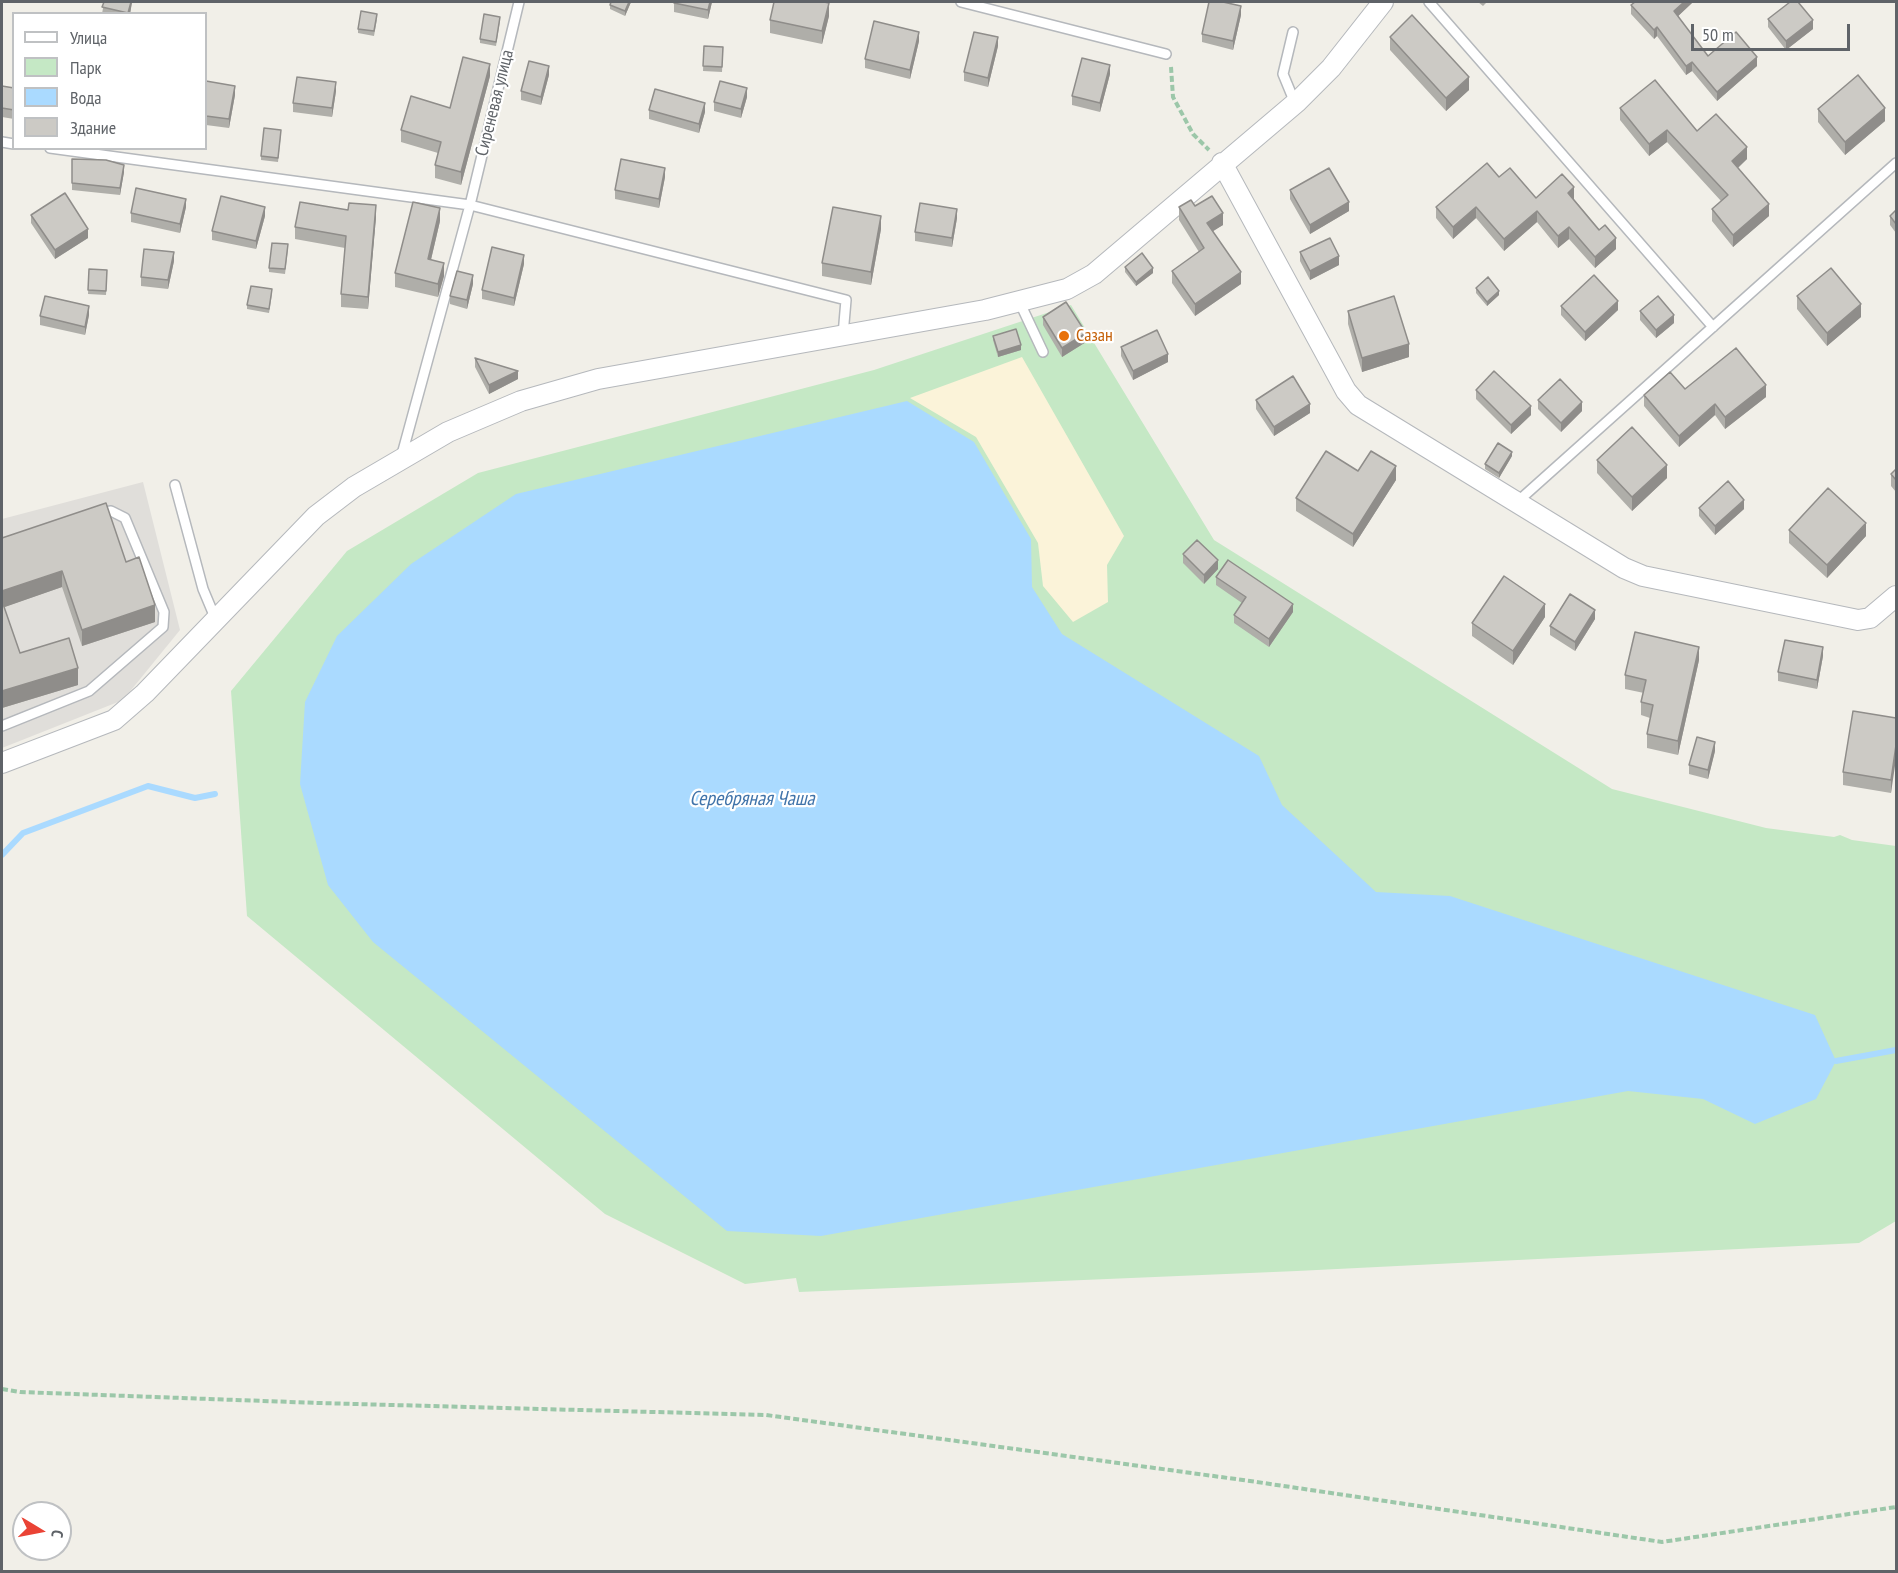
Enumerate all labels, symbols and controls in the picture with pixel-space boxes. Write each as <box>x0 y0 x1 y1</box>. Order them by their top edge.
legend <box>12 12 207 150</box>
scale bar <box>1694 12 1853 50</box>
text: 50 m <box>1702 23 1734 46</box>
text: Улица <box>70 26 107 49</box>
street label: Сиреневая улица <box>471 48 519 158</box>
text: Парк <box>70 56 101 79</box>
text: Вода <box>70 86 101 109</box>
text: Здание <box>70 116 116 139</box>
place label: Сазан <box>1076 325 1113 347</box>
marker: Сазан <box>1057 329 1071 343</box>
water label: Серебряная Чаша <box>689 787 815 811</box>
north arrow <box>12 1501 72 1561</box>
text: С <box>47 1528 68 1539</box>

